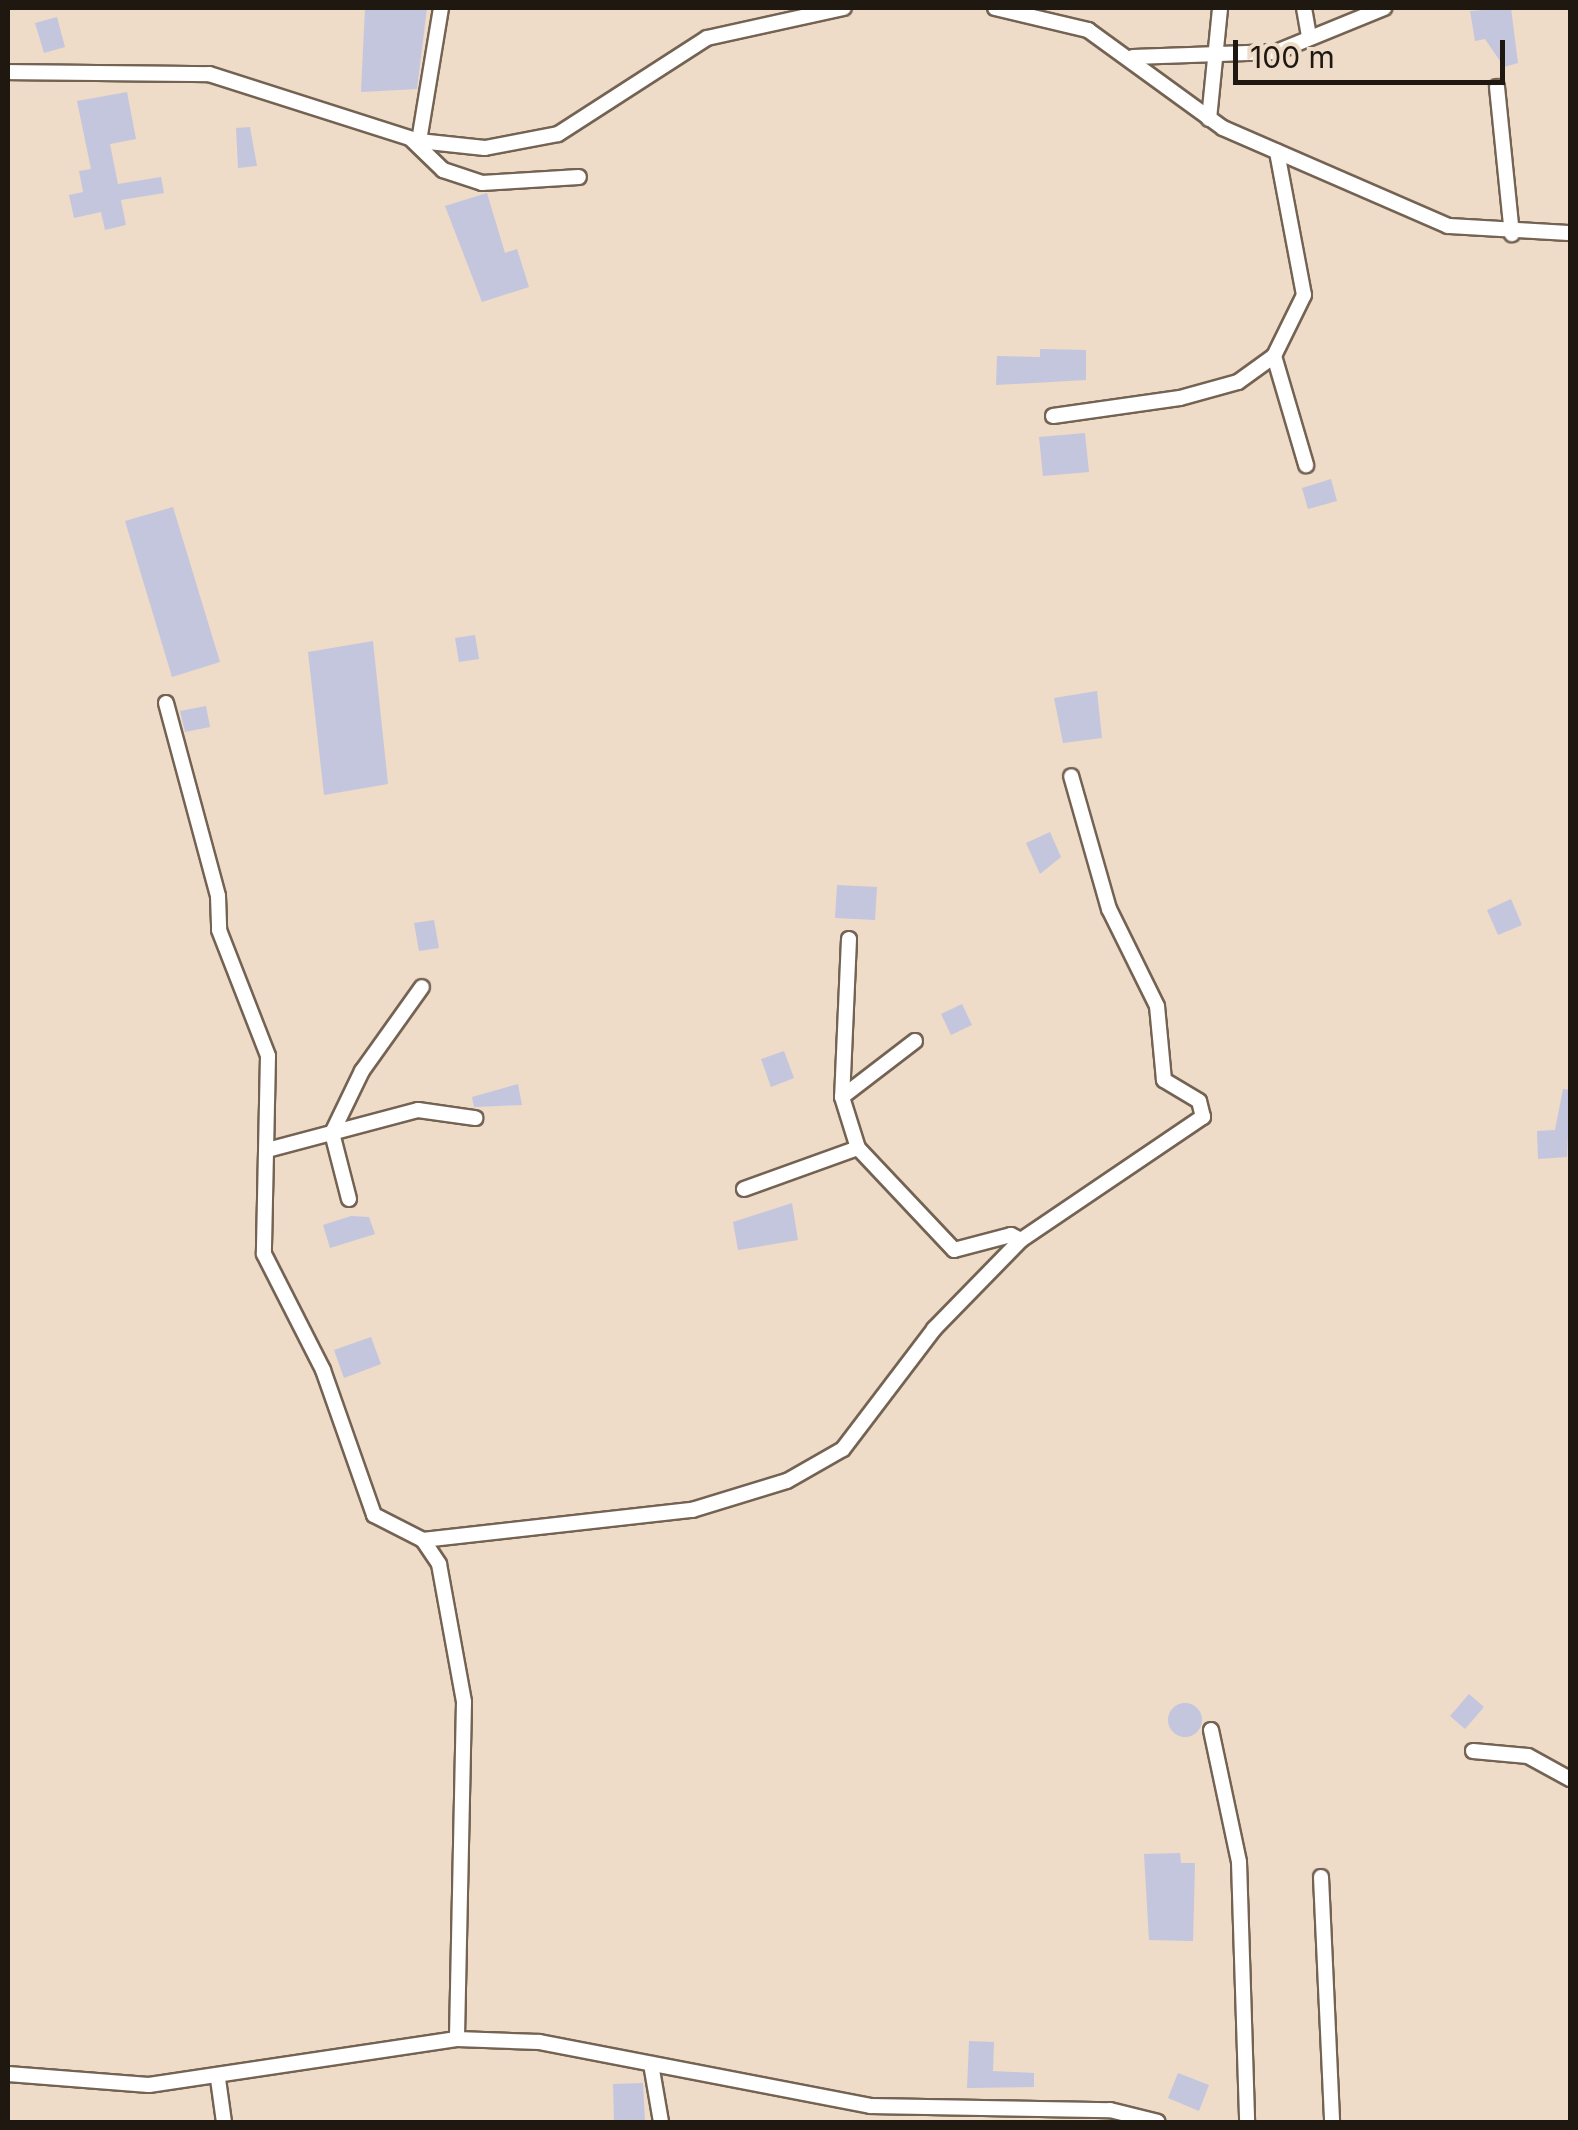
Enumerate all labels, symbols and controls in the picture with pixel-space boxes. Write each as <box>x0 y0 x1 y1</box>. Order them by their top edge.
scale bar <box>1238 20 1510 82</box>
text: 100 m <box>1250 39 1335 75</box>

